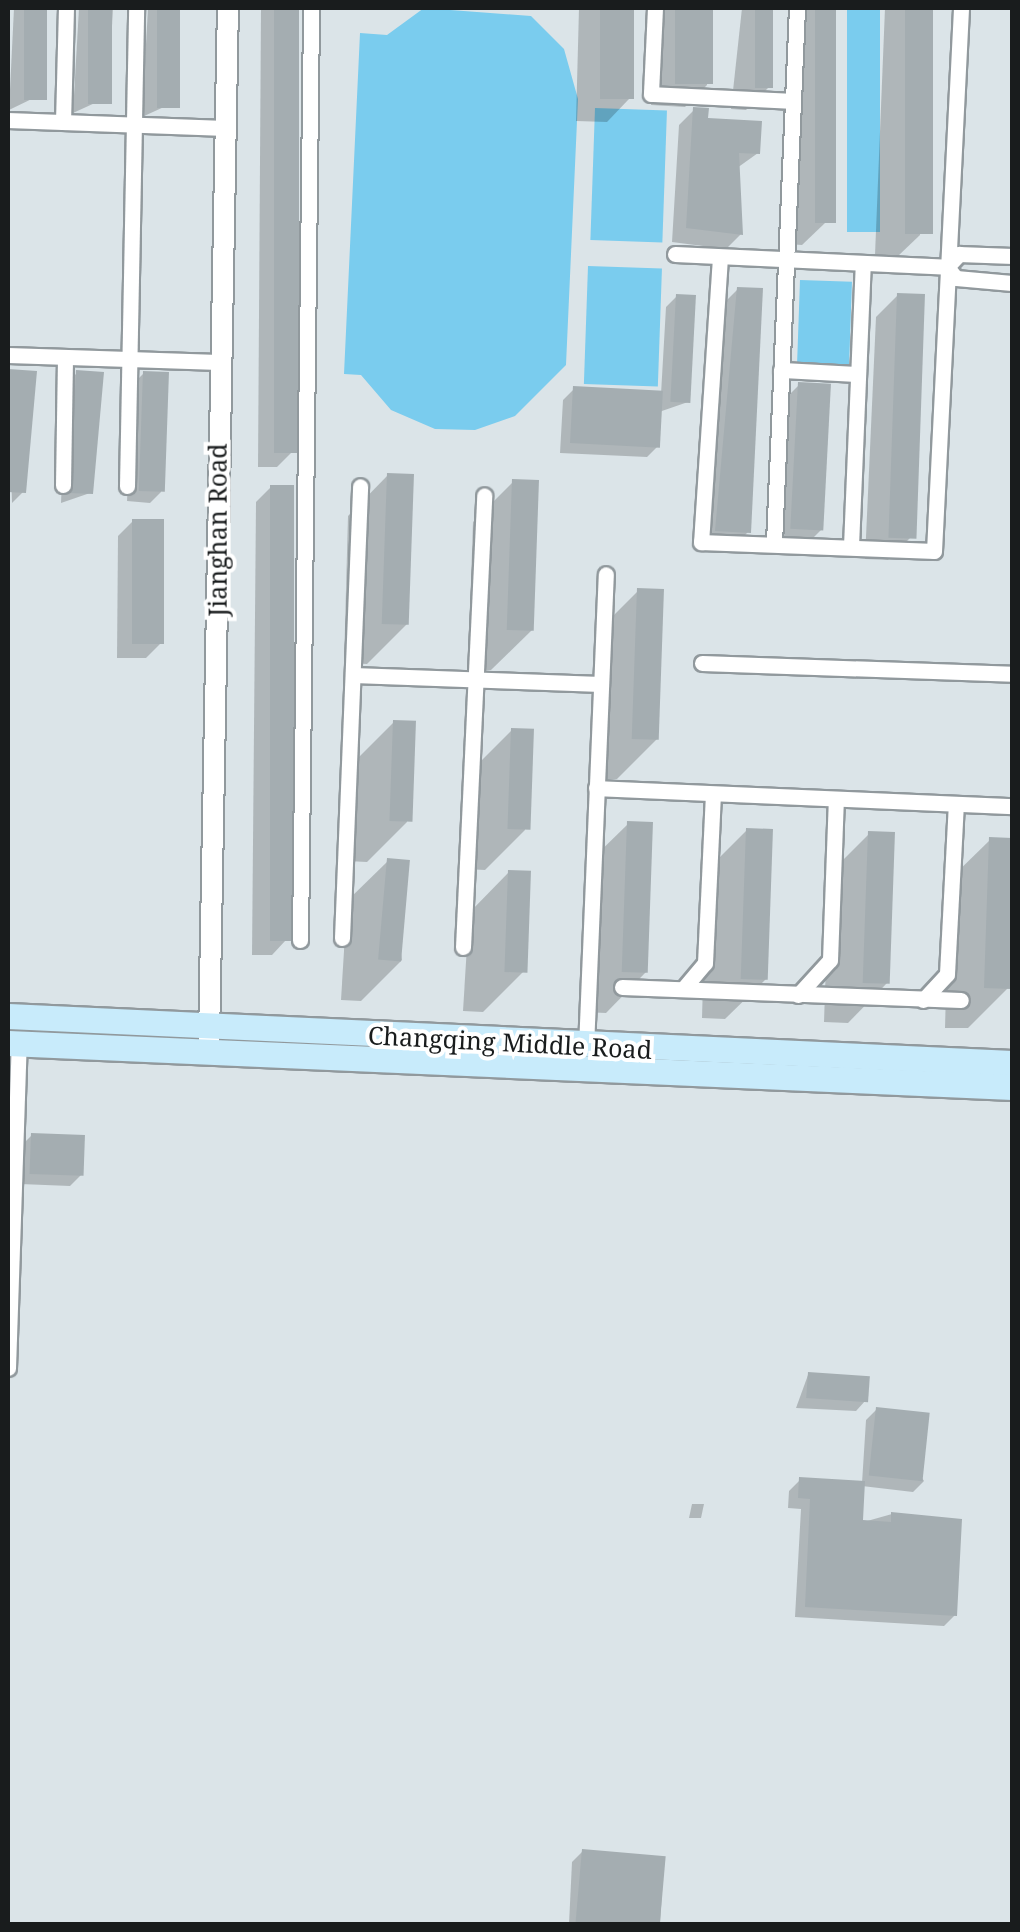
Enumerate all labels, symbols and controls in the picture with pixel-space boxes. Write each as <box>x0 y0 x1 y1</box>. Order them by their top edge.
street label: Jianghan Road <box>202 443 232 617</box>
street label: Changqing Middle Road <box>367 1020 653 1064</box>

